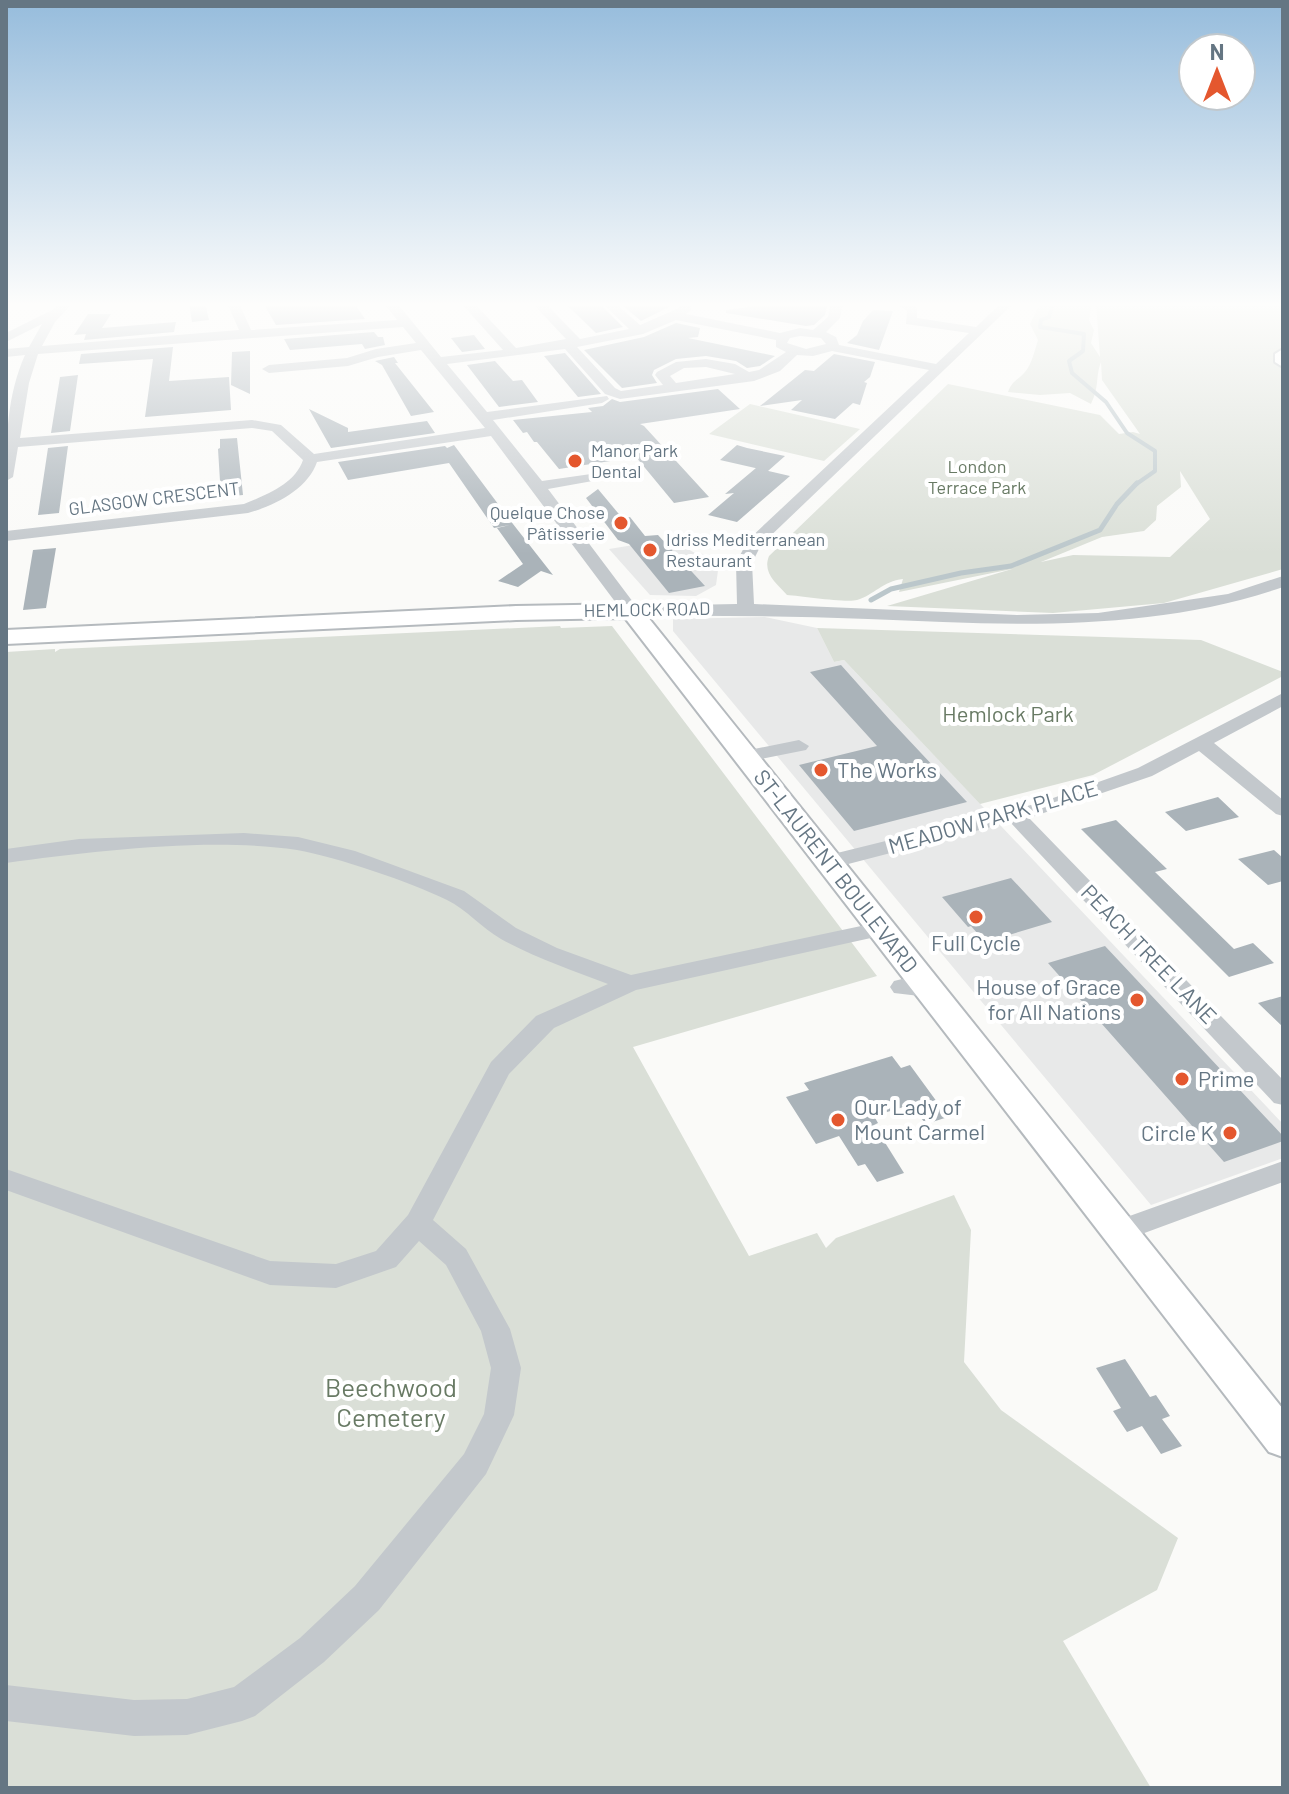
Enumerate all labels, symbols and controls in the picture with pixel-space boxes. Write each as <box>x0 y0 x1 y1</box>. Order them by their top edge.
north arrow <box>1177 32 1257 112</box>
text: N <box>1210 38 1224 64</box>
place label: Manor Park Dental <box>591 439 678 482</box>
marker: Manor Park Dental <box>566 452 584 470</box>
park label: London Terrace Park <box>928 455 1026 498</box>
street label: GLASGOW CRESCENT <box>67 477 241 519</box>
place label: Quelque Chose Pâtisserie <box>490 501 605 544</box>
marker: Quelque Chose Pâtisserie <box>612 514 630 532</box>
place label: Idriss Mediterranean Restaurant <box>666 528 825 571</box>
marker: Idriss Mediterranean Restaurant <box>641 541 659 559</box>
street label: HEMLOCK ROAD <box>583 597 711 621</box>
park label: Hemlock Park <box>942 700 1074 726</box>
place label: The Works <box>837 756 937 782</box>
marker: The Works <box>812 761 830 779</box>
street label: ST-LAURENT BOULEVARD <box>749 764 924 977</box>
street label: MEADOW PARK PLACE <box>885 774 1100 858</box>
street label: PEACH TREE LANE <box>1077 878 1223 1028</box>
marker: Full Cycle <box>967 908 985 926</box>
place label: Full Cycle <box>931 929 1021 955</box>
place label: House of Grace for All Nations <box>976 973 1121 1024</box>
marker: House of Grace for All Nations <box>1128 991 1146 1009</box>
place label: Prime <box>1198 1065 1254 1091</box>
marker: Prime <box>1173 1070 1191 1088</box>
place label: Our Lady of Mount Carmel <box>854 1093 985 1144</box>
marker: Our Lady of Mount Carmel <box>829 1111 847 1129</box>
place label: Circle K <box>1141 1119 1214 1145</box>
marker: Circle K <box>1221 1124 1239 1142</box>
park label: Beechwood Cemetery <box>325 1371 457 1432</box>

